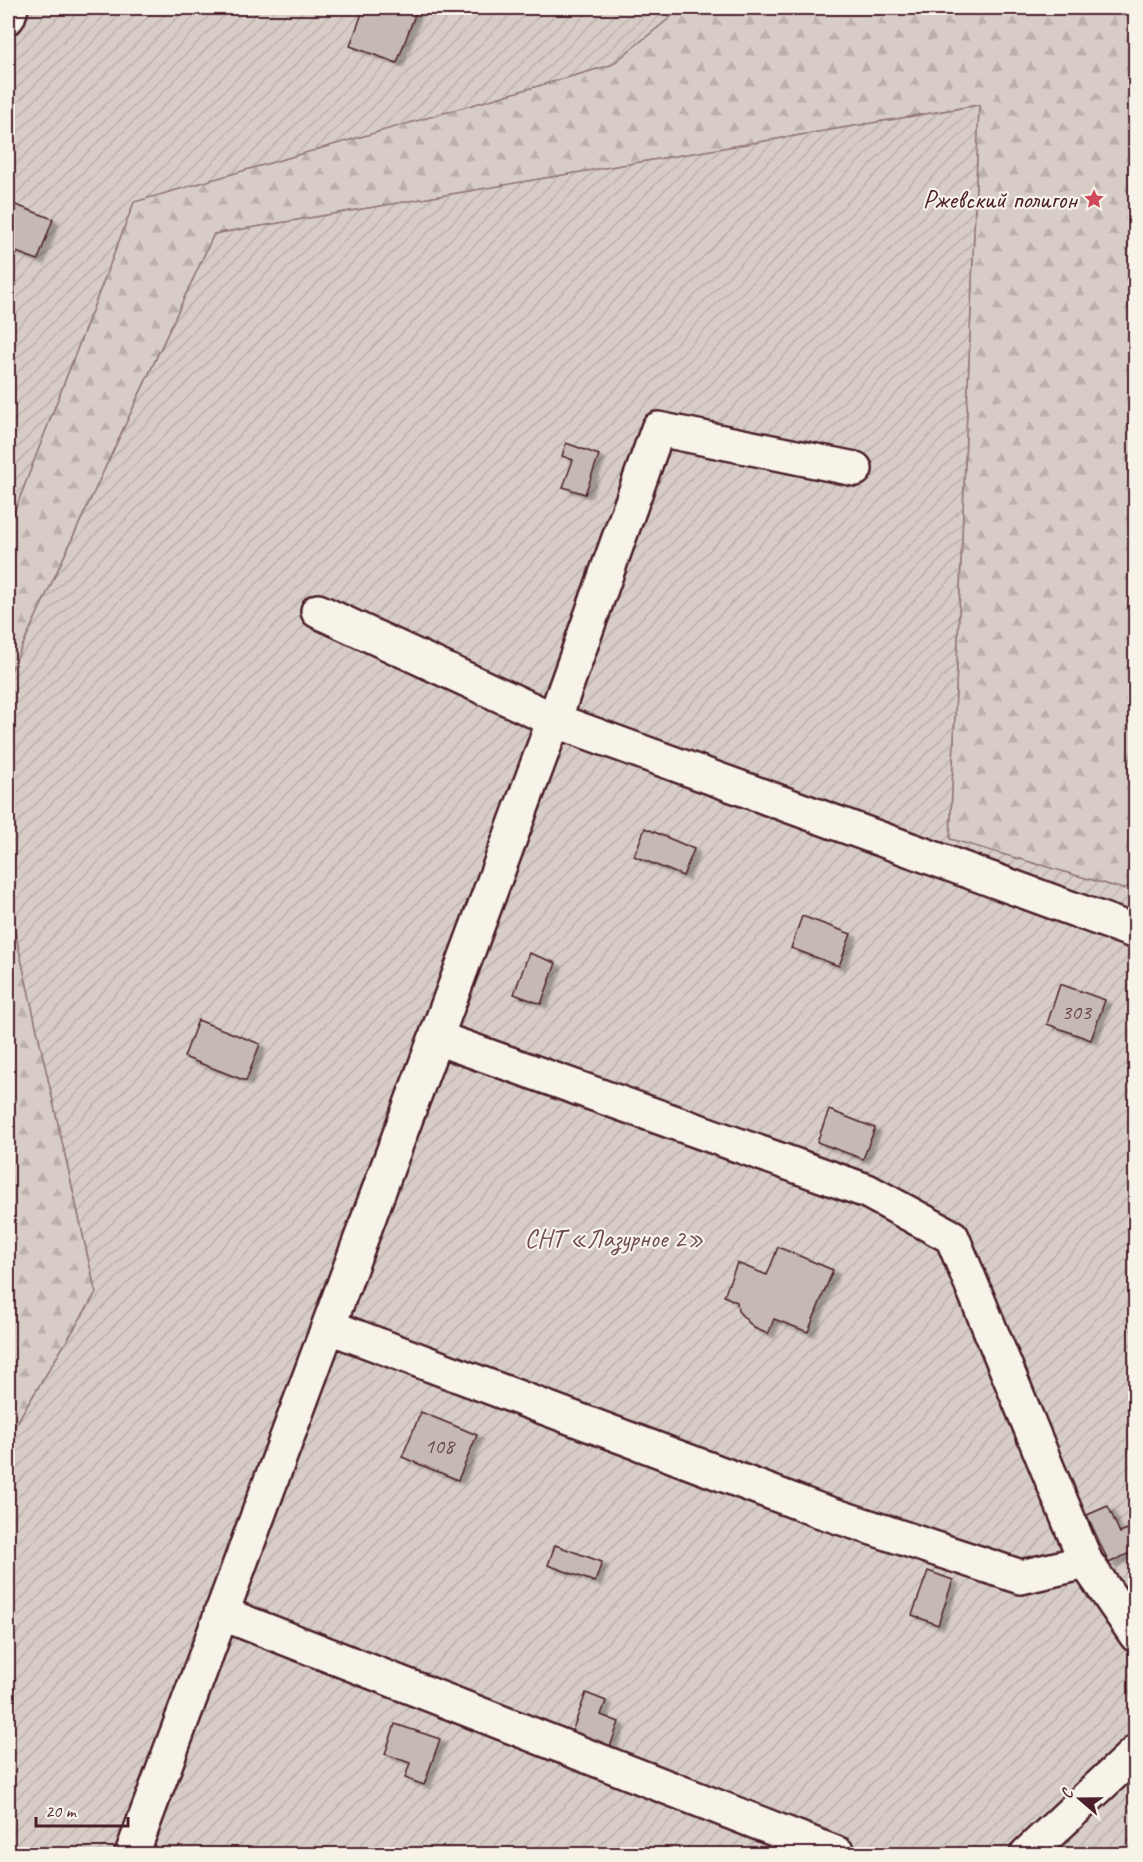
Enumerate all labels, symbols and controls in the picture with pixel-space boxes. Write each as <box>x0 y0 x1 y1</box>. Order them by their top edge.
place label: Ржевский полигон <box>923 183 1078 216</box>
place icon: Ржевский полигон <box>1082 187 1106 211</box>
house number: 303 <box>1061 998 1093 1026</box>
park label: СНТ «Лазурное 2» <box>524 1222 704 1256</box>
house number: 108 <box>424 1432 456 1460</box>
north arrow <box>1050 1769 1110 1829</box>
text: С <box>1056 1785 1078 1801</box>
scale bar <box>36 1790 128 1828</box>
text: 20 m <box>45 1800 78 1822</box>

